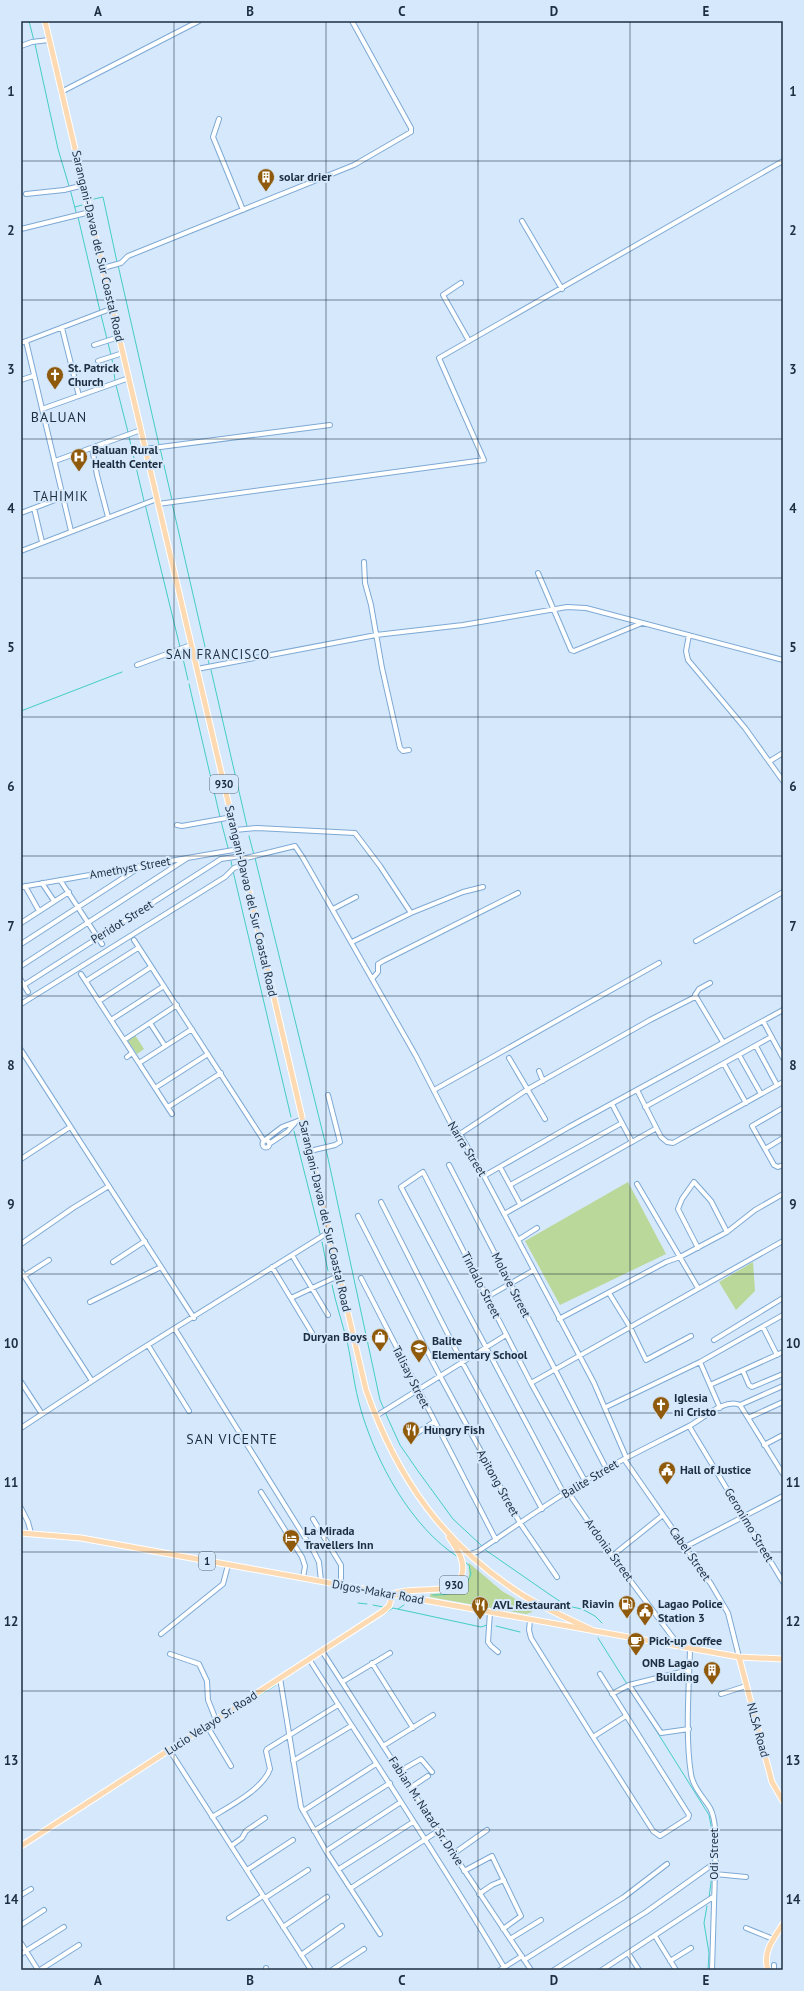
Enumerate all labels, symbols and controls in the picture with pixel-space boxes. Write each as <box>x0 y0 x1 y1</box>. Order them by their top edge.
text: A <box>94 3 102 20</box>
text: B <box>246 3 254 20</box>
text: C <box>398 3 406 20</box>
text: D <box>550 3 558 20</box>
text: E <box>703 3 710 20</box>
text: 1 <box>7 83 15 100</box>
text: 1 <box>789 83 797 100</box>
street label: Sarangani-Davao del Sur Coastal Road <box>69 149 128 343</box>
building icon: solar drier <box>256 167 276 192</box>
place label: solar drier <box>279 169 332 184</box>
text: 2 <box>7 222 15 239</box>
text: 2 <box>789 222 797 239</box>
place label: St. Patrick Church <box>68 360 119 389</box>
text: 3 <box>7 361 15 378</box>
text: 3 <box>789 361 797 378</box>
church icon: St. Patrick Church <box>45 365 65 390</box>
district label: BALUAN <box>31 408 87 426</box>
place label: Baluan Rural Health Center <box>92 442 163 471</box>
hospital icon: Baluan Rural Health Center <box>69 447 89 472</box>
district label: TAHIMIK <box>33 488 89 505</box>
text: 4 <box>7 500 15 517</box>
text: 4 <box>789 500 797 517</box>
text: 5 <box>7 639 15 656</box>
text: 5 <box>789 639 797 656</box>
district label: SAN FRANCISCO <box>166 646 270 663</box>
road number: 930 <box>210 775 238 793</box>
text: 6 <box>7 778 15 795</box>
text: 6 <box>789 778 797 795</box>
street label: Sarangani-Davao del Sur Coastal Road <box>222 804 281 998</box>
street label: Amethyst Street <box>88 853 172 882</box>
street label: Peridot Street <box>88 897 156 947</box>
text: 7 <box>7 918 15 935</box>
text: 7 <box>789 918 797 935</box>
text: 8 <box>7 1057 15 1074</box>
text: 8 <box>789 1057 797 1074</box>
street label: Narra Street <box>445 1118 490 1179</box>
street label: Sarangani-Davao del Sur Coastal Road <box>296 1119 355 1313</box>
text: 9 <box>7 1196 15 1213</box>
text: 9 <box>789 1196 797 1213</box>
street label: Tindalo Street <box>458 1249 505 1321</box>
street label: Molave Street <box>489 1250 534 1320</box>
shop icon: Duryan Boys <box>370 1327 390 1352</box>
place label: Duryan Boys <box>303 1329 367 1344</box>
place label: Balite Elementary School <box>432 1333 528 1362</box>
text: 10 <box>4 1335 18 1352</box>
text: 10 <box>786 1335 800 1352</box>
school or university icon: Balite Elementary School <box>409 1338 429 1363</box>
street label: Talisay Street <box>389 1343 434 1411</box>
place label: Iglesia ni Cristo <box>674 1390 717 1419</box>
church icon: Iglesia ni Cristo <box>651 1395 671 1420</box>
restaurant icon: Hungry Fish <box>401 1420 421 1445</box>
place label: Hungry Fish <box>424 1422 485 1437</box>
district label: SAN VICENTE <box>186 1430 278 1448</box>
street label: Apitong Street <box>474 1447 523 1519</box>
street label: Balite Street <box>559 1456 621 1501</box>
public building icon: Hall of Justice <box>657 1460 677 1485</box>
place label: Hall of Justice <box>680 1462 751 1477</box>
text: 11 <box>4 1474 18 1491</box>
text: 11 <box>786 1474 800 1491</box>
street label: Geronimo Street <box>721 1485 777 1565</box>
street label: Ardonia Street <box>582 1516 637 1584</box>
place label: La Mirada Travellers Inn <box>304 1523 373 1552</box>
street label: Cabel Street <box>666 1524 714 1584</box>
hotel icon: La Mirada Travellers Inn <box>281 1528 301 1553</box>
road number: 1 <box>199 1552 215 1570</box>
street label: Digos-Makar Road <box>331 1576 425 1607</box>
road number: 930 <box>440 1576 468 1594</box>
fuel station icon: Riavin <box>617 1594 637 1619</box>
restaurant icon: AVL Restaurant <box>470 1595 490 1620</box>
place label: Riavin <box>582 1596 614 1611</box>
place label: Lagao Police Station 3 <box>658 1596 723 1625</box>
place label: AVL Restaurant <box>493 1597 571 1612</box>
public building icon: Lagao Police Station 3 <box>635 1601 655 1626</box>
text: 12 <box>4 1613 18 1630</box>
text: 12 <box>786 1613 800 1630</box>
cafe icon: Pick-up Coffee <box>626 1631 646 1656</box>
place label: Pick-up Coffee <box>649 1633 722 1648</box>
place label: ONB Lagao Building <box>642 1655 700 1684</box>
building icon: ONB Lagao Building <box>702 1660 722 1685</box>
street label: Lucio Velayo Sr. Road <box>162 1687 260 1758</box>
street label: NLSA Road <box>744 1701 773 1759</box>
text: 13 <box>4 1752 18 1769</box>
text: 13 <box>786 1752 800 1769</box>
street label: Fabian M. Natad Sr. Drive <box>386 1753 467 1868</box>
street label: Odi Street <box>706 1828 721 1880</box>
text: 14 <box>4 1891 19 1908</box>
text: 14 <box>786 1891 801 1908</box>
text: A <box>94 1972 102 1989</box>
text: B <box>246 1972 254 1989</box>
text: C <box>398 1972 406 1989</box>
text: D <box>550 1972 558 1989</box>
text: E <box>703 1972 710 1989</box>

